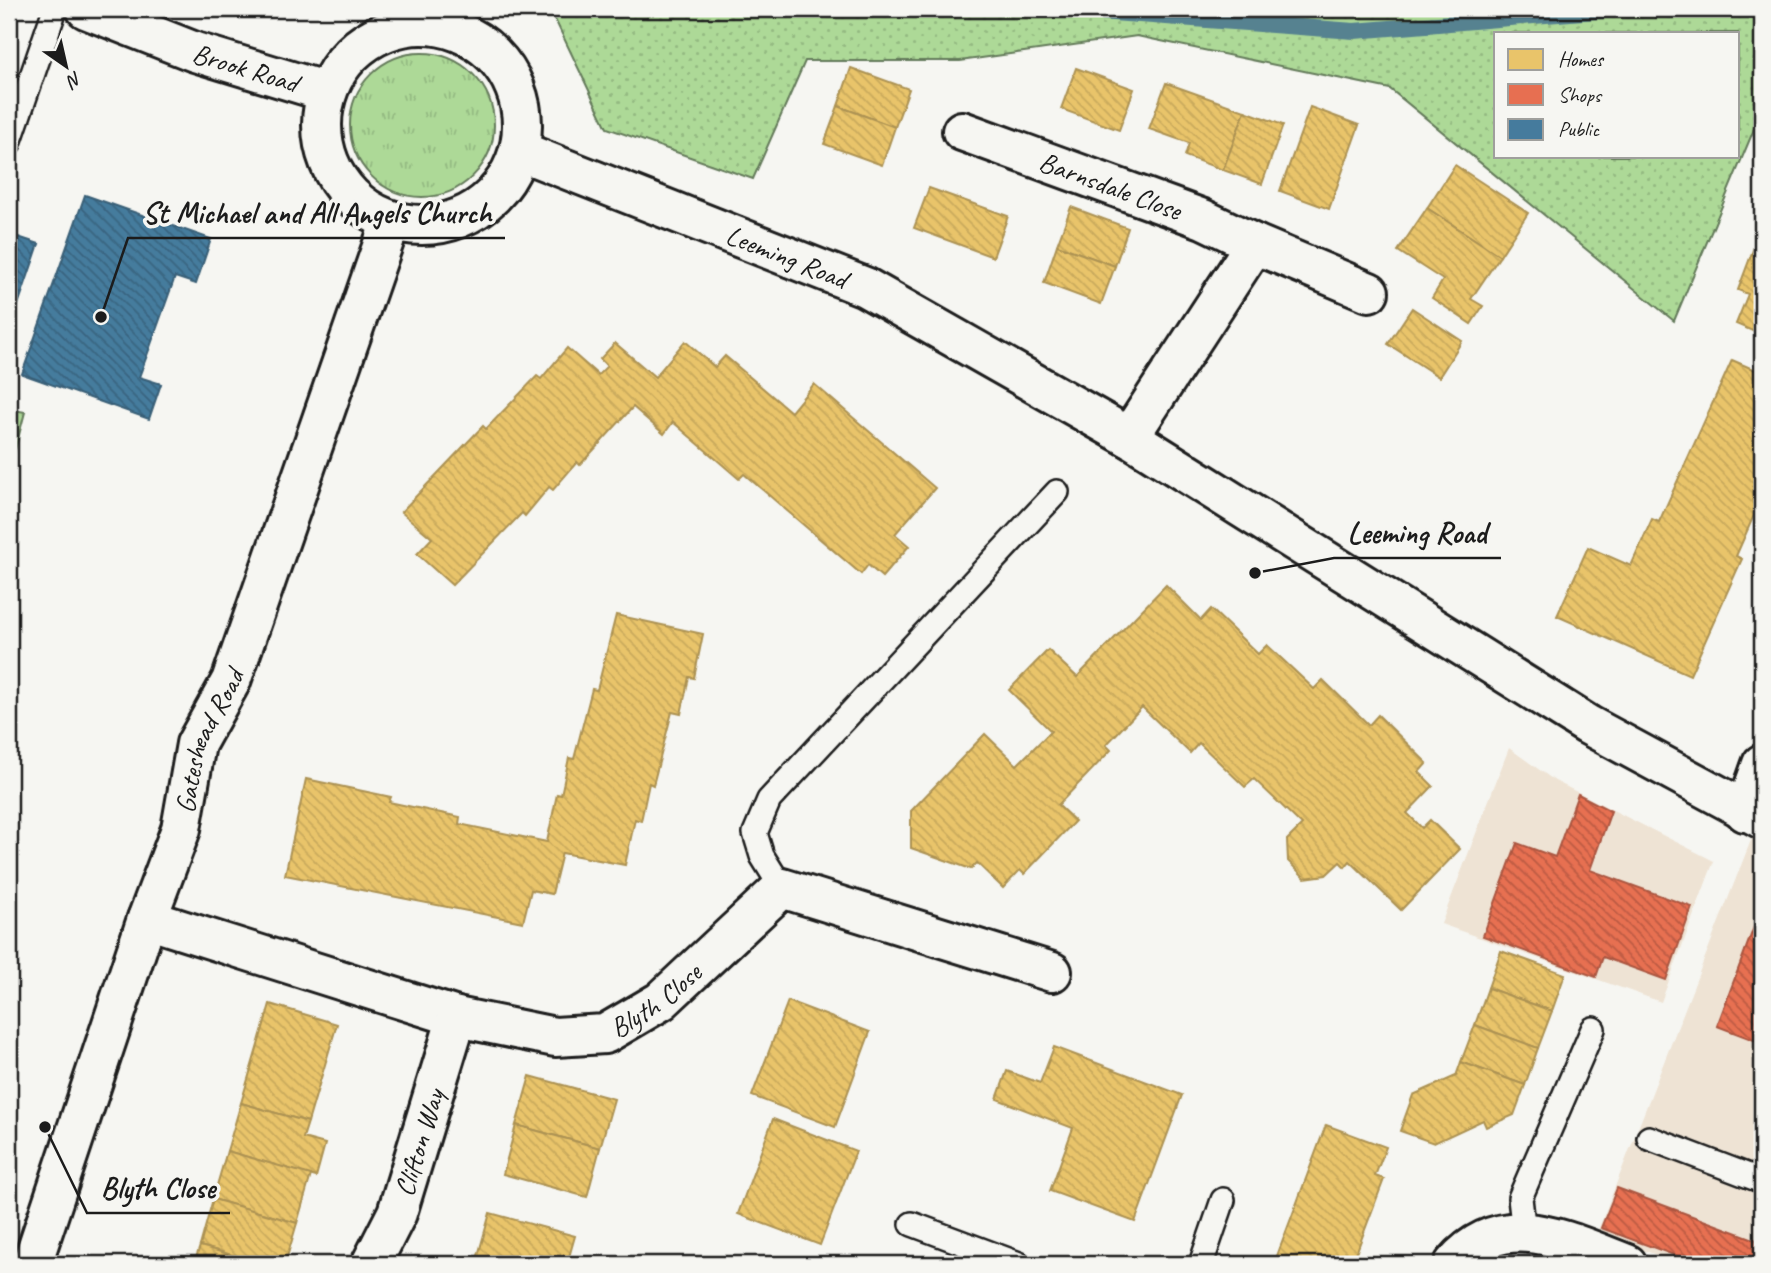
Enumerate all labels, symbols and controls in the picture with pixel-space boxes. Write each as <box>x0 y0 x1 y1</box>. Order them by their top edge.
north arrow <box>32 32 102 102</box>
legend <box>1494 32 1740 158</box>
street label: Brook Road <box>189 35 306 101</box>
text: Homes <box>1558 46 1605 72</box>
text: N <box>61 66 87 94</box>
text: Shops <box>1558 82 1603 108</box>
text: Public <box>1558 116 1600 142</box>
street label: Barnsdale Close <box>1035 143 1188 228</box>
callout: St Michael and All Angels Church <box>128 187 505 238</box>
text: St Michael and All Angels Church <box>143 194 493 232</box>
street label: Leeming Road <box>721 217 856 297</box>
callout: Leeming Road <box>1334 507 1501 558</box>
text: Leeming Road <box>1348 514 1491 552</box>
street label: Gateshead Road <box>167 661 253 816</box>
street label: Blyth Close <box>603 954 710 1045</box>
street label: Clifton Way <box>386 1082 452 1200</box>
callout: Blyth Close <box>87 1162 230 1213</box>
text: Blyth Close <box>101 1169 217 1208</box>

